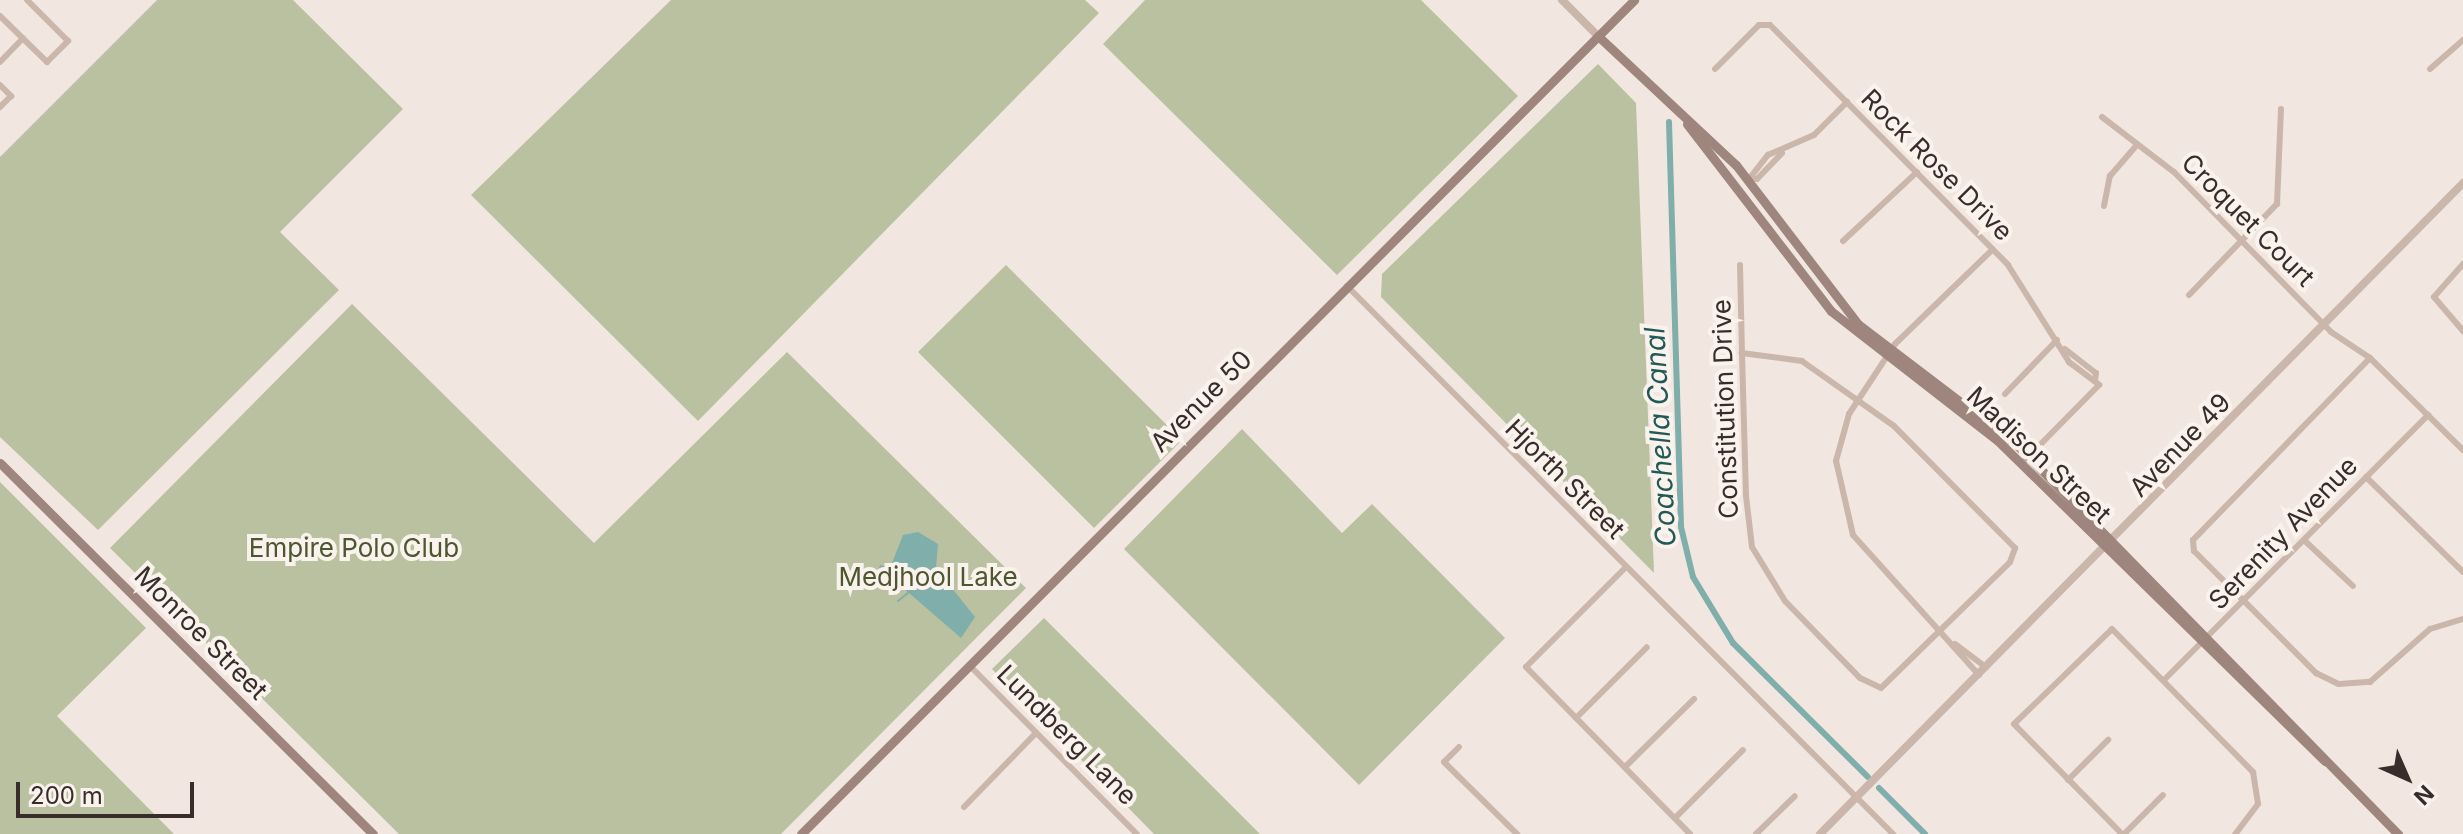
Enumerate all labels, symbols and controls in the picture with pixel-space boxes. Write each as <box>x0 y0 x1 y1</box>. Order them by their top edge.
street label: Rock Rose Drive <box>1855 83 2019 247</box>
street label: Croquet Court <box>2175 147 2321 293</box>
street label: Constitution Drive <box>1706 299 1744 519</box>
water label: Coachella Canal <box>1637 326 1683 548</box>
street label: Avenue 50 <box>1144 344 1258 458</box>
street label: Madison Street <box>1960 380 2118 530</box>
street label: Avenue 49 <box>2123 387 2237 503</box>
street label: Hjorth Street <box>1499 413 1631 545</box>
street label: Serenity Avenue <box>2202 450 2364 616</box>
park label: Empire Polo Club <box>249 532 459 564</box>
street label: Monroe Street <box>128 560 274 706</box>
park label: Medjhool Lake <box>838 561 1018 593</box>
street label: Lundberg Lane <box>991 659 1143 811</box>
north arrow <box>2367 738 2447 818</box>
scale bar <box>20 766 198 816</box>
text: N <box>2409 780 2439 810</box>
text: 200 m <box>30 781 103 810</box>

